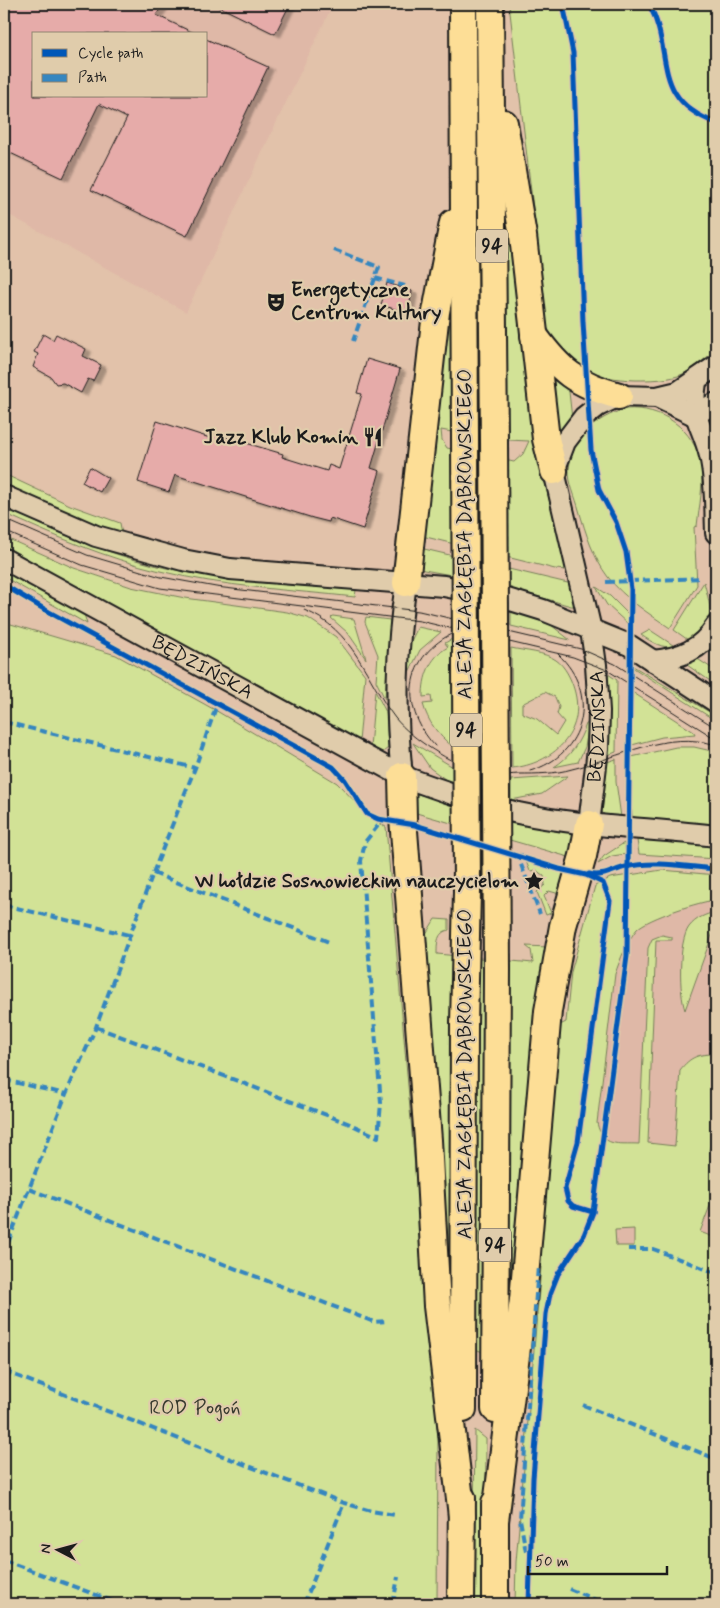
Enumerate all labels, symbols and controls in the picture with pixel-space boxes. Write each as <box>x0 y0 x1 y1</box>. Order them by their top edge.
legend <box>32 32 208 98</box>
text: Cycle path <box>78 44 143 64</box>
text: Path <box>78 68 107 88</box>
road number: 94 <box>476 230 508 262</box>
place label: Energetyczne Centrum Kultury <box>291 277 441 327</box>
theatre icon: Energetyczne Centrum Kultury <box>265 291 287 313</box>
street label: ALEJA ZAGŁĘBIA DĄBROWSKIEGO <box>452 369 479 699</box>
place label: Jazz Klub Komin <box>204 424 358 451</box>
restaurant icon: Jazz Klub Komin <box>362 426 384 448</box>
street label: BĘDZIŃSKA <box>147 629 258 706</box>
street label: BĘDZIŃSKA <box>581 670 613 784</box>
road number: 94 <box>450 714 482 746</box>
place label: W hołdzie Sosnowieckim nauczycielom <box>194 868 519 895</box>
place icon: W hołdzie Sosnowieckim nauczycielom <box>523 870 545 892</box>
street label: ALEJA ZAGŁĘBIA DĄBROWSKIEGO <box>452 909 479 1239</box>
road number: 94 <box>479 1228 511 1262</box>
park label: ROD Pogoń <box>149 1395 241 1422</box>
north arrow <box>32 1526 82 1576</box>
text: N <box>37 1543 56 1554</box>
scale bar <box>528 1543 666 1575</box>
text: 50 m <box>535 1552 569 1572</box>

